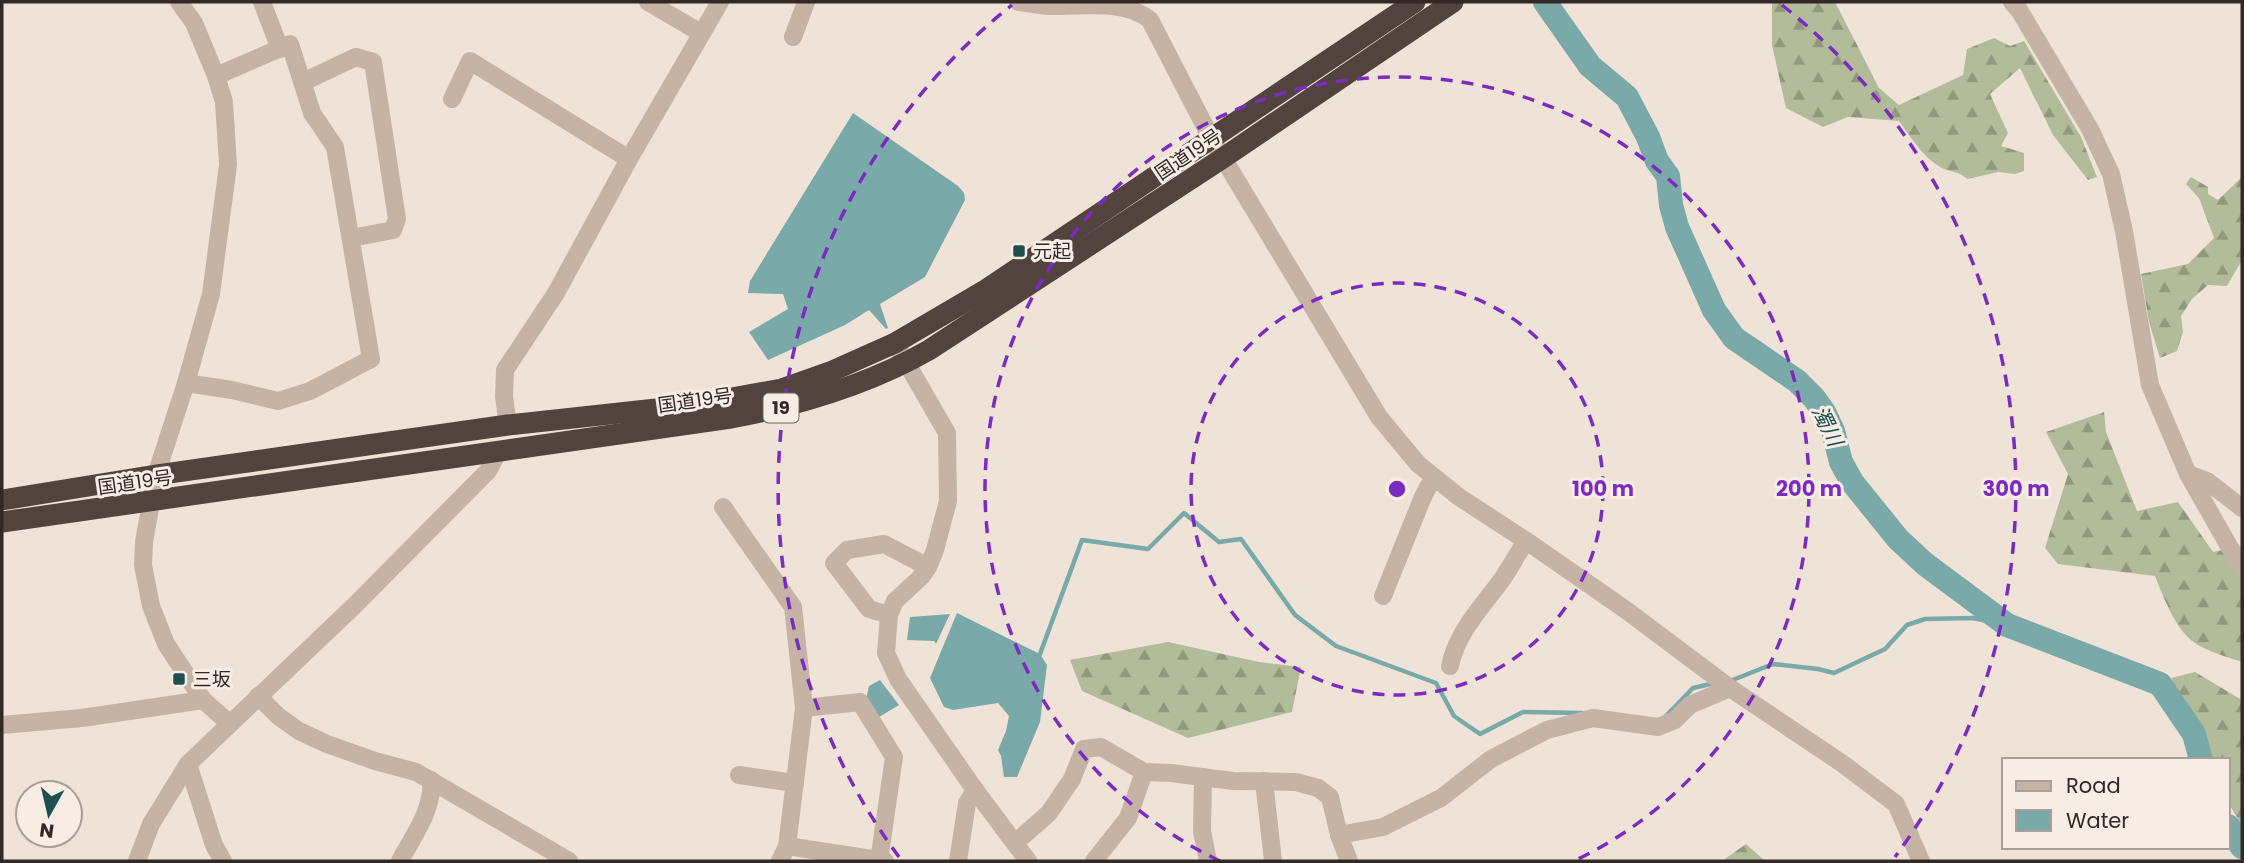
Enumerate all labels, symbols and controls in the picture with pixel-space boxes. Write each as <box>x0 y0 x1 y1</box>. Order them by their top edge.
street label: 国道19号 <box>1150 122 1227 187</box>
place label: 元起 <box>1033 238 1071 265</box>
marker: 元起 <box>1011 243 1027 259</box>
street label: 国道19号 <box>656 382 734 419</box>
road number: 19 <box>764 394 798 422</box>
water label: 濁川 <box>1805 401 1851 453</box>
street label: 国道19号 <box>96 464 174 501</box>
text: 100 m <box>1572 474 1634 503</box>
text: 200 m <box>1776 474 1842 503</box>
text: 300 m <box>1983 474 2049 503</box>
centre of rings <box>1385 477 1409 501</box>
place label: 三坂 <box>193 666 231 693</box>
marker: 三坂 <box>171 671 187 687</box>
legend <box>2002 758 2230 849</box>
text: Road <box>2066 771 2121 800</box>
north arrow <box>14 779 84 849</box>
text: Water <box>2066 806 2129 835</box>
text: N <box>38 816 56 845</box>

